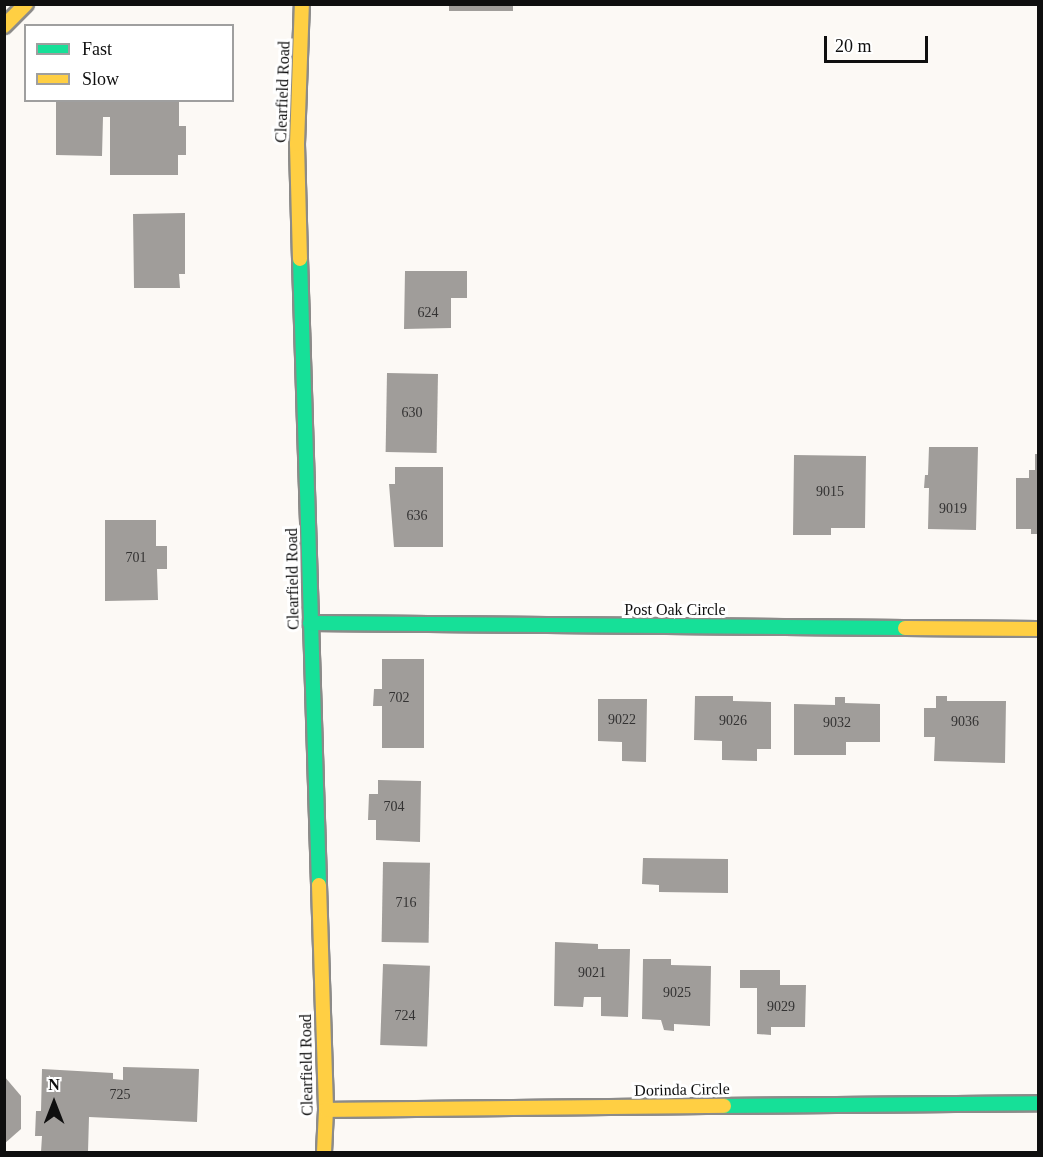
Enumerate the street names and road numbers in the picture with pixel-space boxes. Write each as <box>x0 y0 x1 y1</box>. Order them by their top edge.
street label: Clearfield Road <box>272 41 294 143</box>
street label: Clearfield Road <box>283 528 303 630</box>
street label: Post Oak Circle <box>624 600 726 620</box>
street label: Clearfield Road <box>297 1014 317 1116</box>
street label: Dorinda Circle <box>634 1080 730 1100</box>

